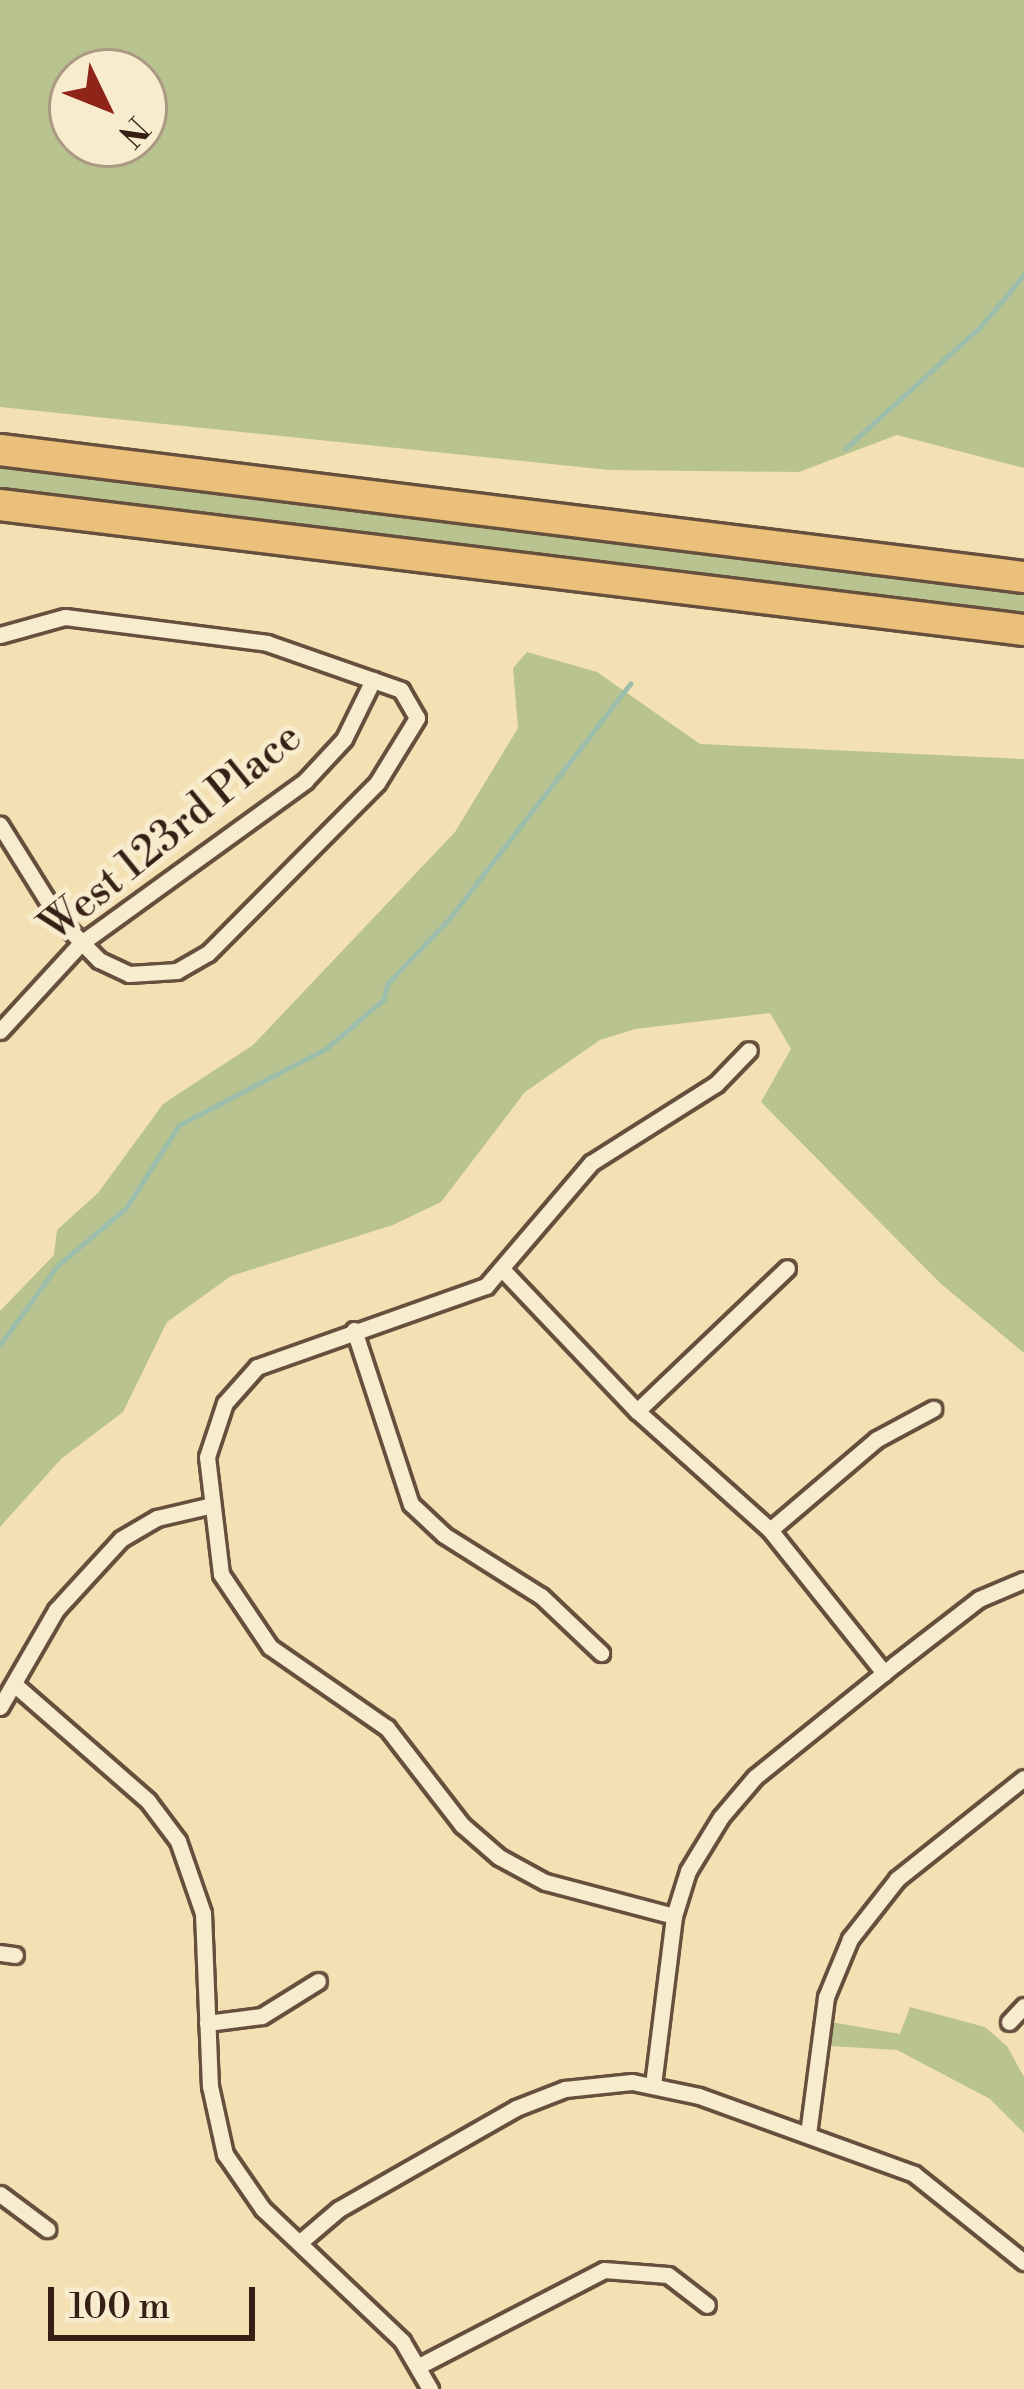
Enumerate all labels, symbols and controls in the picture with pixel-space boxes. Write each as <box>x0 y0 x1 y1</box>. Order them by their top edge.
north arrow <box>48 48 168 168</box>
text: N <box>109 107 156 154</box>
street label: West 123rd Place <box>32 713 312 953</box>
scale bar <box>54 2263 261 2337</box>
text: 100 m <box>69 2285 170 2330</box>

